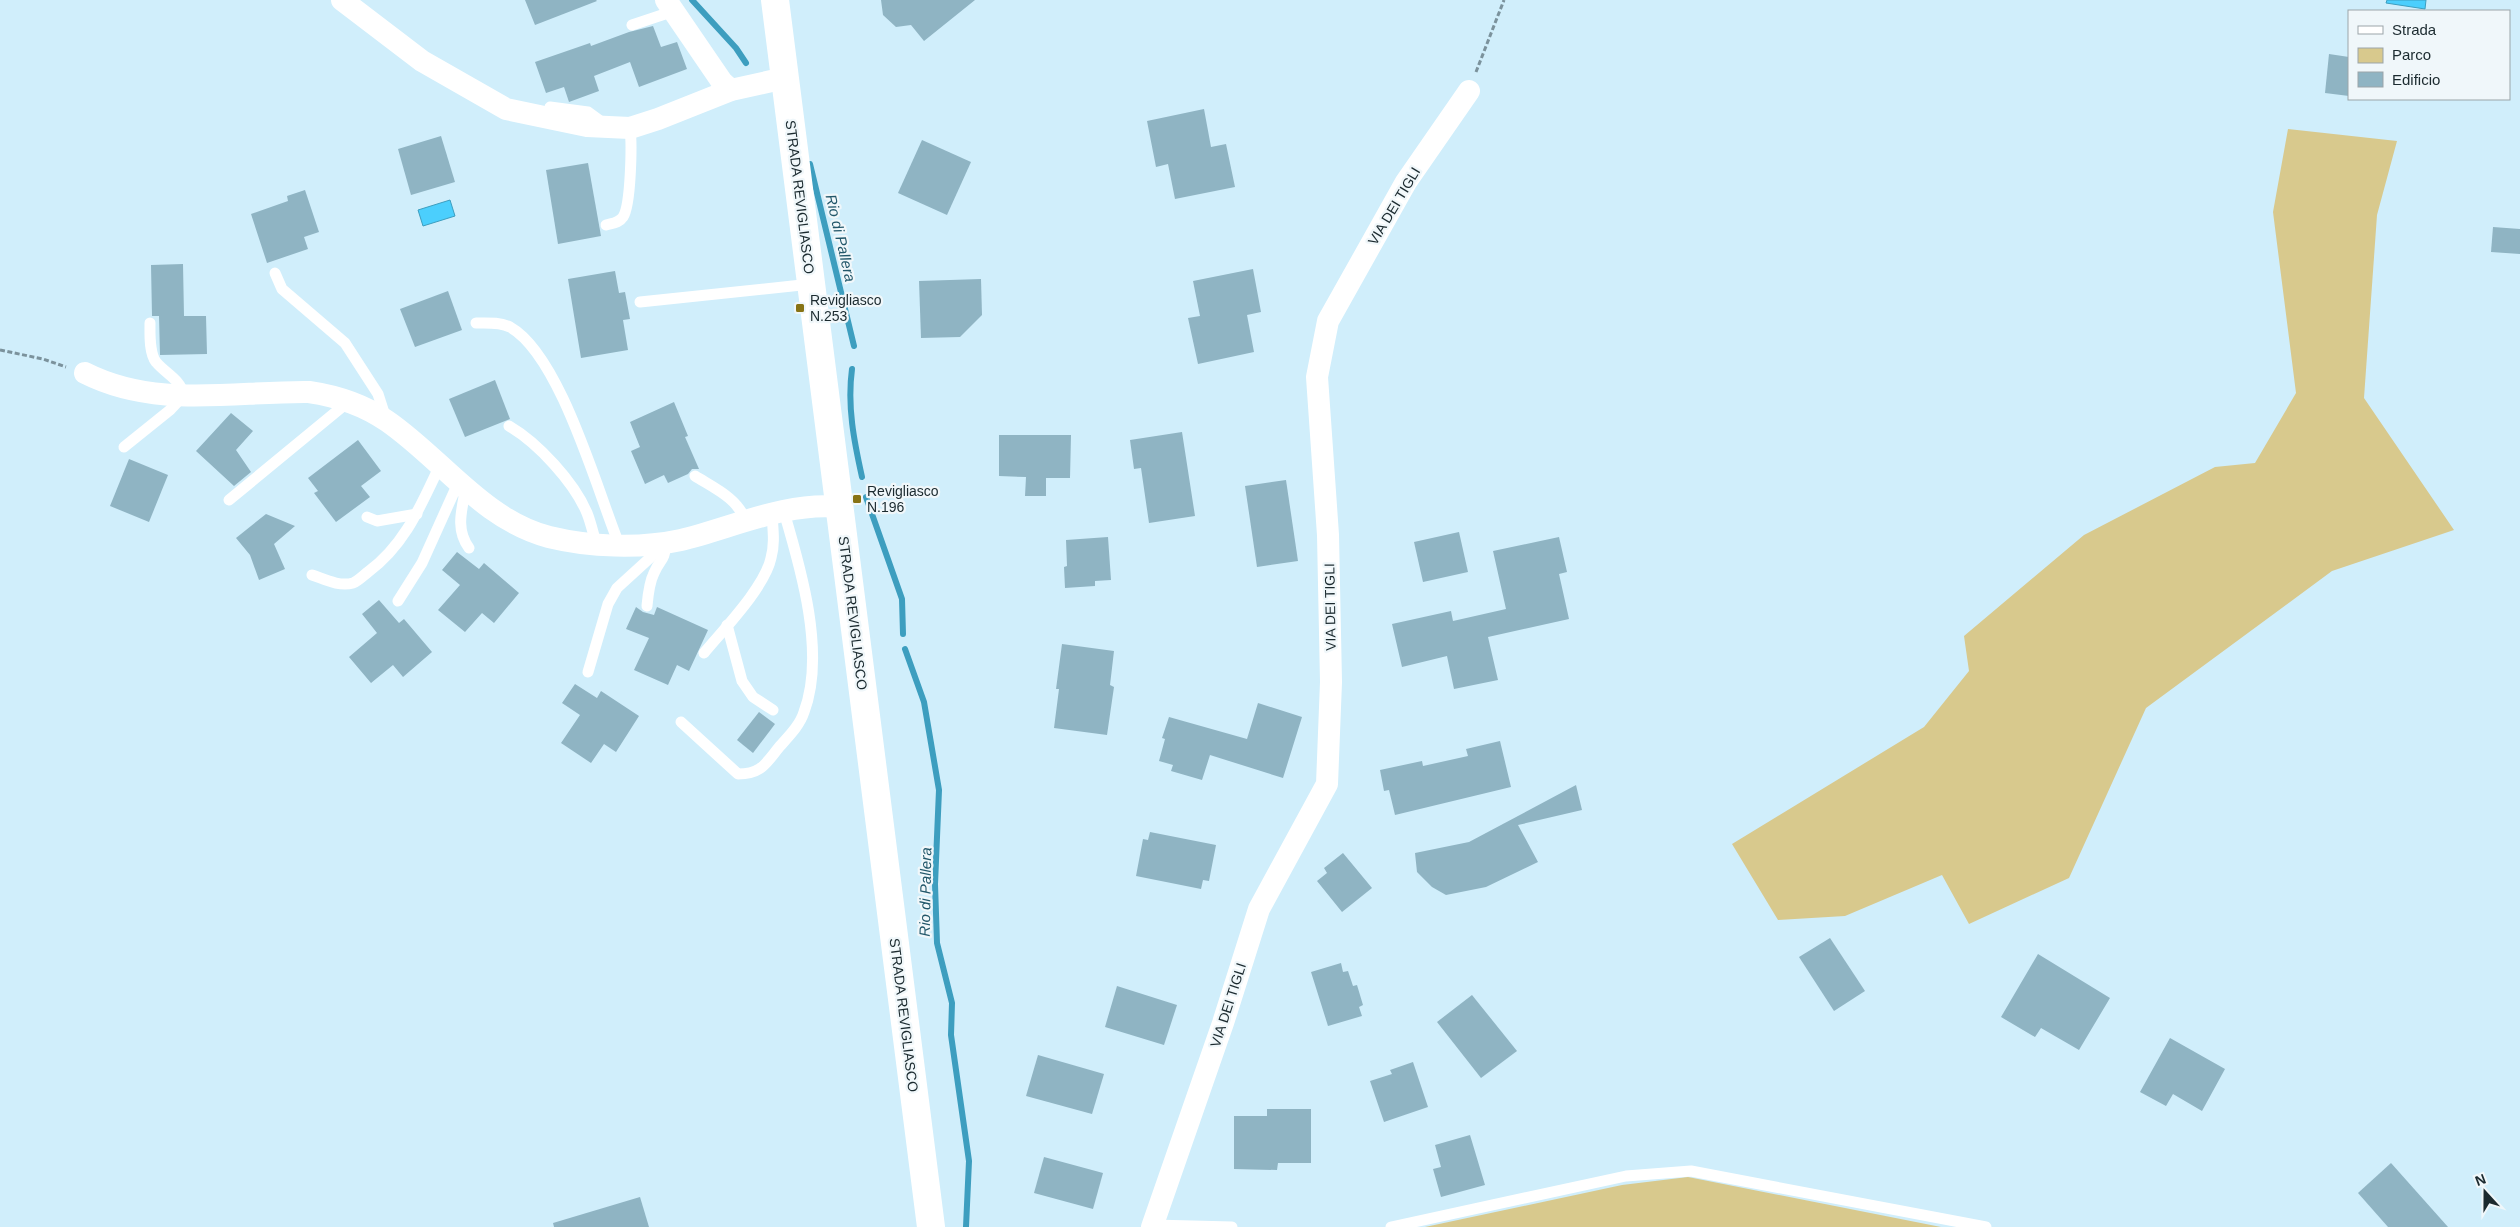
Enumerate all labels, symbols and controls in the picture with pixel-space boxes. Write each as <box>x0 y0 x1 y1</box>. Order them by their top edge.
legend <box>2348 10 2510 100</box>
text: Strada <box>2392 21 2437 38</box>
text: Parco <box>2392 46 2431 63</box>
text: Edificio <box>2392 71 2440 88</box>
street label: STRADA REVIGLIASCO <box>783 119 817 275</box>
street label: VIA DEI TIGLI <box>1365 164 1423 248</box>
water label: Rio di Pallera <box>823 193 859 283</box>
place label: Revigliasco N.253 <box>810 292 882 324</box>
marker: Revigliasco N.253 <box>794 302 806 314</box>
place label: Revigliasco N.196 <box>867 483 939 515</box>
marker: Revigliasco N.196 <box>851 493 863 505</box>
street label: STRADA REVIGLIASCO <box>836 535 870 691</box>
street label: VIA DEI TIGLI <box>1321 563 1339 651</box>
water label: Rio di Pallera <box>916 847 934 937</box>
street label: STRADA REVIGLIASCO <box>887 937 921 1093</box>
street label: VIA DEI TIGLI <box>1207 961 1249 1049</box>
north arrow <box>2460 1167 2510 1217</box>
text: N <box>2473 1171 2488 1189</box>

